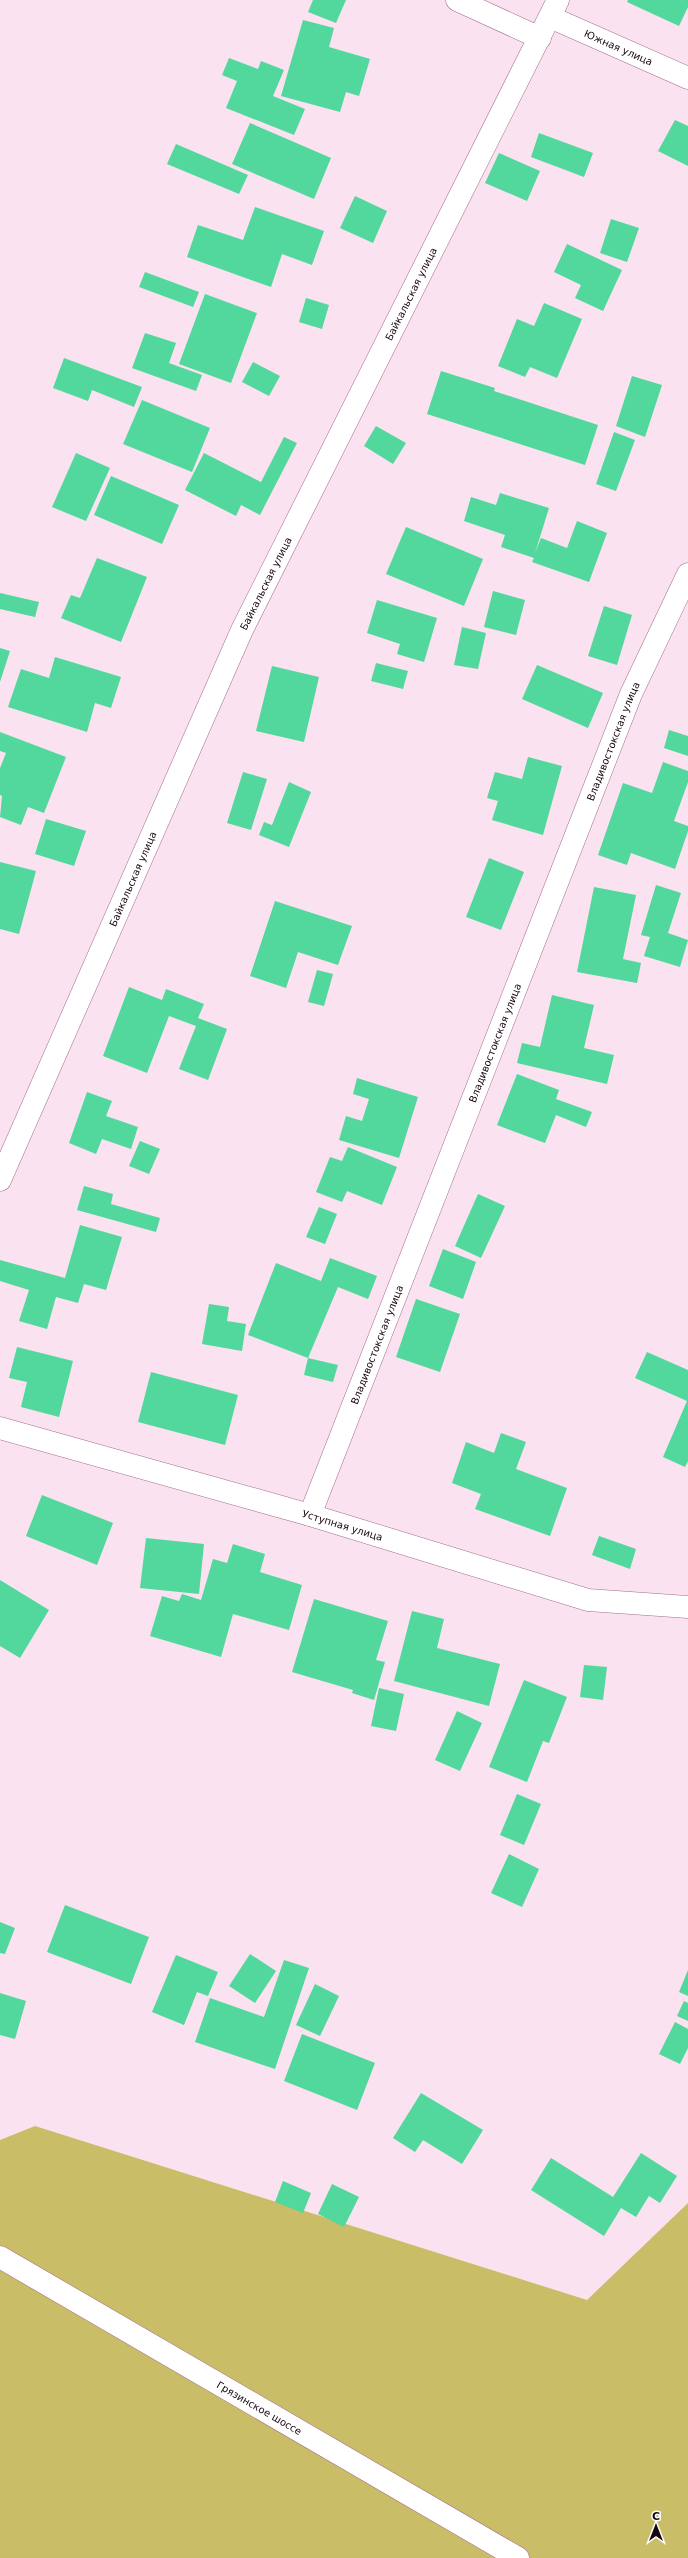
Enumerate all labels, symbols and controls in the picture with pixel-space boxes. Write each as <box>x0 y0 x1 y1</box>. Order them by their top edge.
street label: Южная улица <box>583 28 654 68</box>
street label: Байкальская улица <box>383 246 439 342</box>
street label: Байкальская улица <box>238 535 294 632</box>
street label: Владивостокская улица <box>585 680 642 802</box>
street label: Байкальская улица <box>107 830 159 928</box>
street label: Владивостокская улица <box>467 982 523 1104</box>
street label: Владивостокская улица <box>349 1284 405 1406</box>
street label: Уступная улица <box>301 1508 384 1543</box>
street label: Грязинское шоссе <box>215 2379 304 2437</box>
north arrow <box>636 2506 676 2546</box>
text: С <box>652 2510 660 2523</box>

